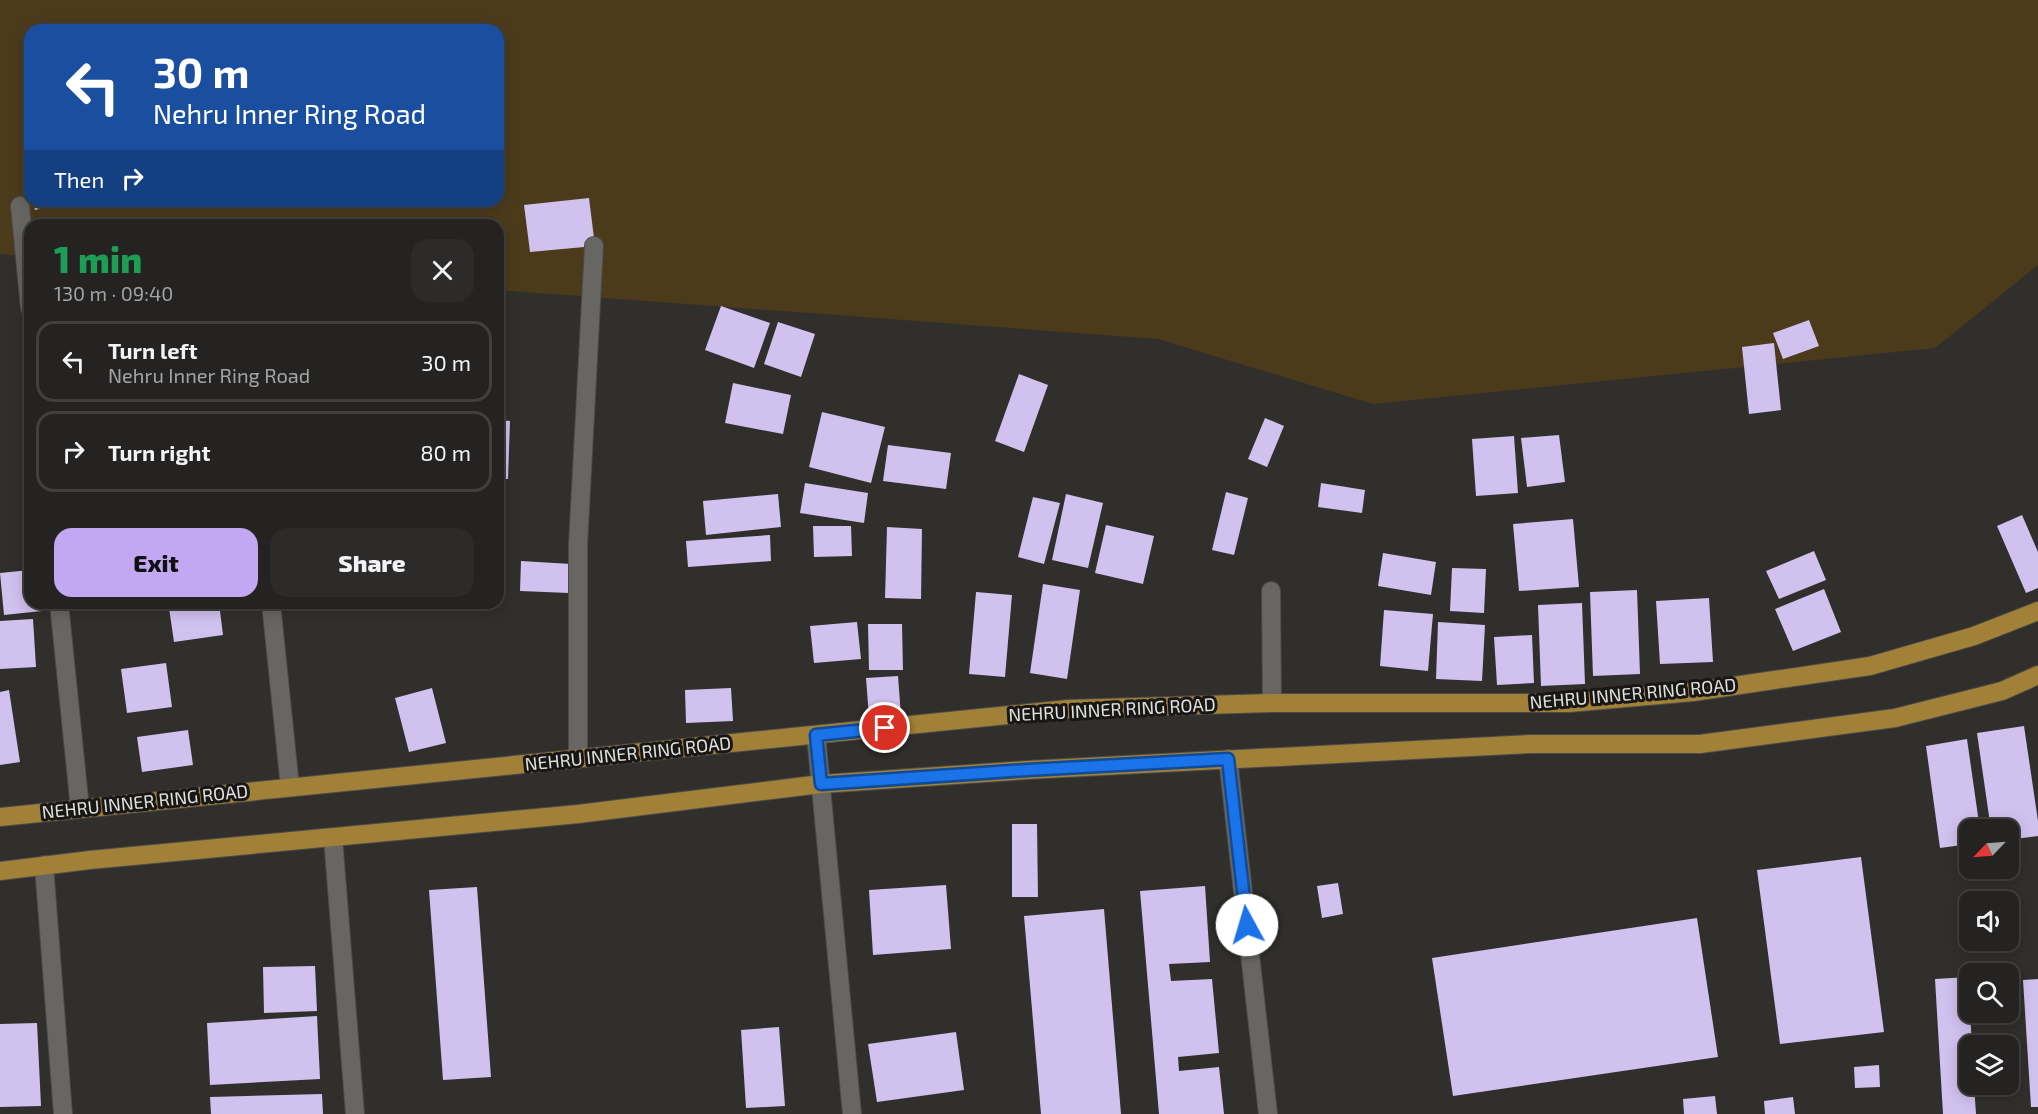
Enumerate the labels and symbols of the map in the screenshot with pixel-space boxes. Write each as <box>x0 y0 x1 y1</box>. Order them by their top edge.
street label: NEHRU INNER RING ROAD <box>1529 673 1737 713</box>
street label: NEHRU INNER RING ROAD <box>1008 693 1216 725</box>
pin <box>859 702 910 753</box>
street label: NEHRU INNER RING ROAD <box>524 731 732 775</box>
street label: NEHRU INNER RING ROAD <box>41 779 249 823</box>
north arrow <box>1959 819 2019 879</box>
position arrow <box>1215 893 1279 957</box>

